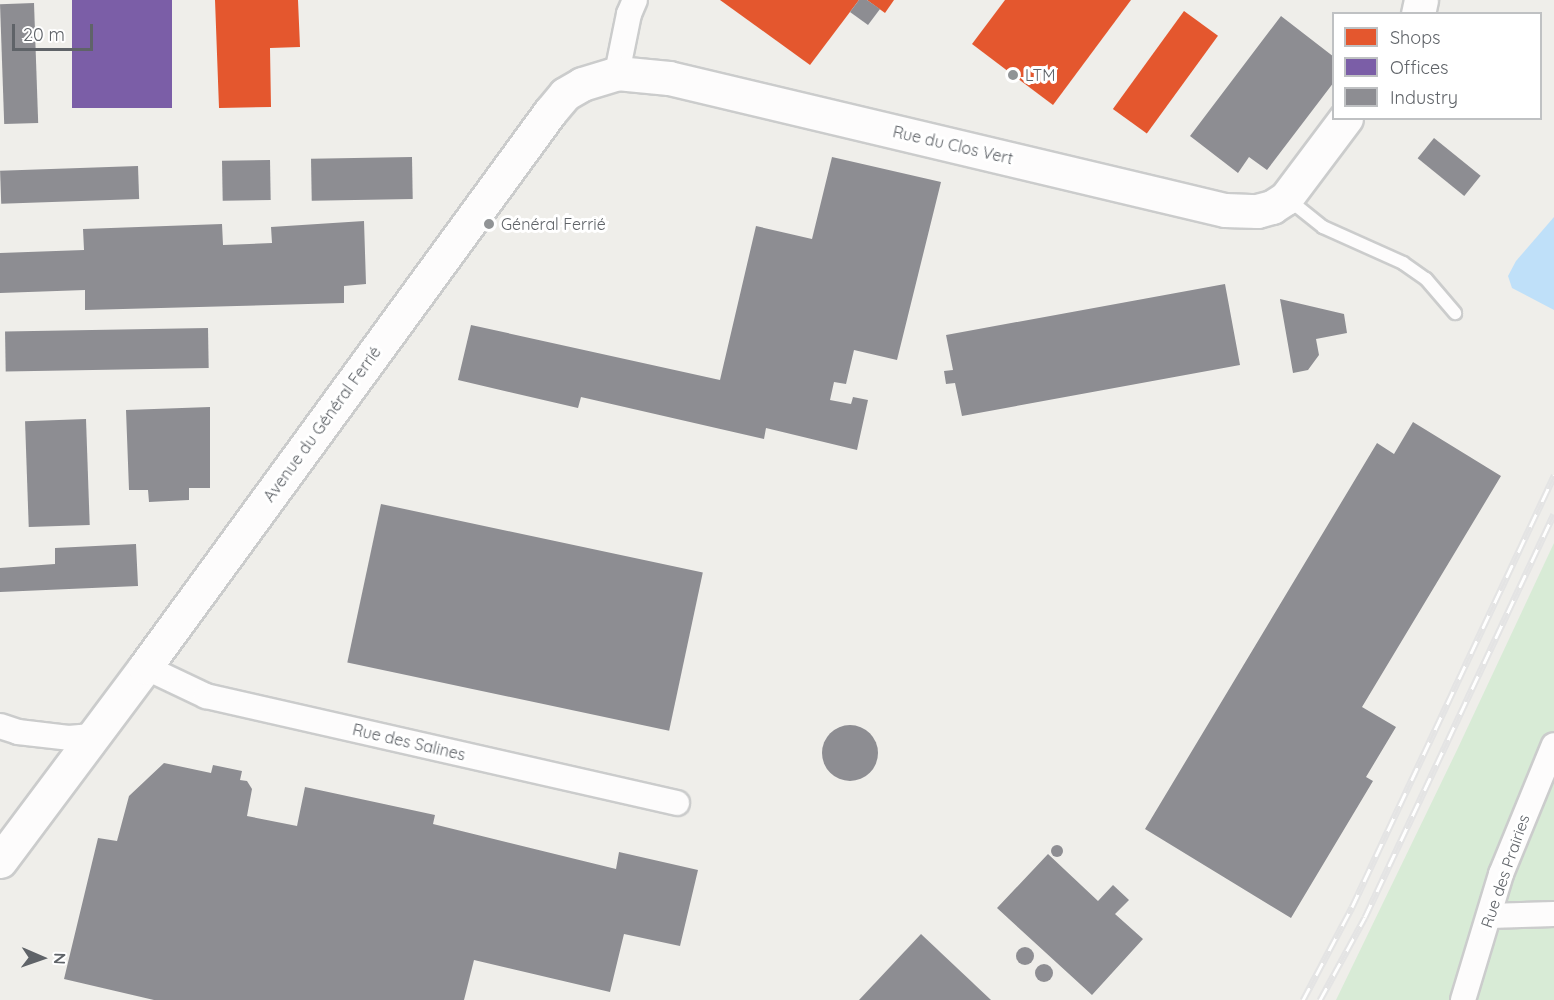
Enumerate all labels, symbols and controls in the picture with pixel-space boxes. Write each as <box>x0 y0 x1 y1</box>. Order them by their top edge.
scale bar <box>15 12 96 50</box>
legend <box>1332 12 1542 120</box>
text: 20 m <box>23 23 65 46</box>
text: Shops <box>1390 26 1441 49</box>
text: Offices <box>1390 56 1449 79</box>
place label: LTM <box>1025 65 1055 85</box>
marker: LTM <box>1006 68 1020 82</box>
text: Industry <box>1390 86 1458 109</box>
street label: Rue du Clos Vert <box>891 122 1015 168</box>
place label: Général Ferrié <box>501 214 606 234</box>
marker: Général Ferrié <box>482 217 496 231</box>
street label: Avenue du Général Ferrié <box>259 343 385 505</box>
street label: Rue des Salines <box>351 720 467 764</box>
street label: Rue des Prairies <box>1477 812 1533 930</box>
north arrow <box>12 928 72 988</box>
text: N <box>50 952 70 965</box>

